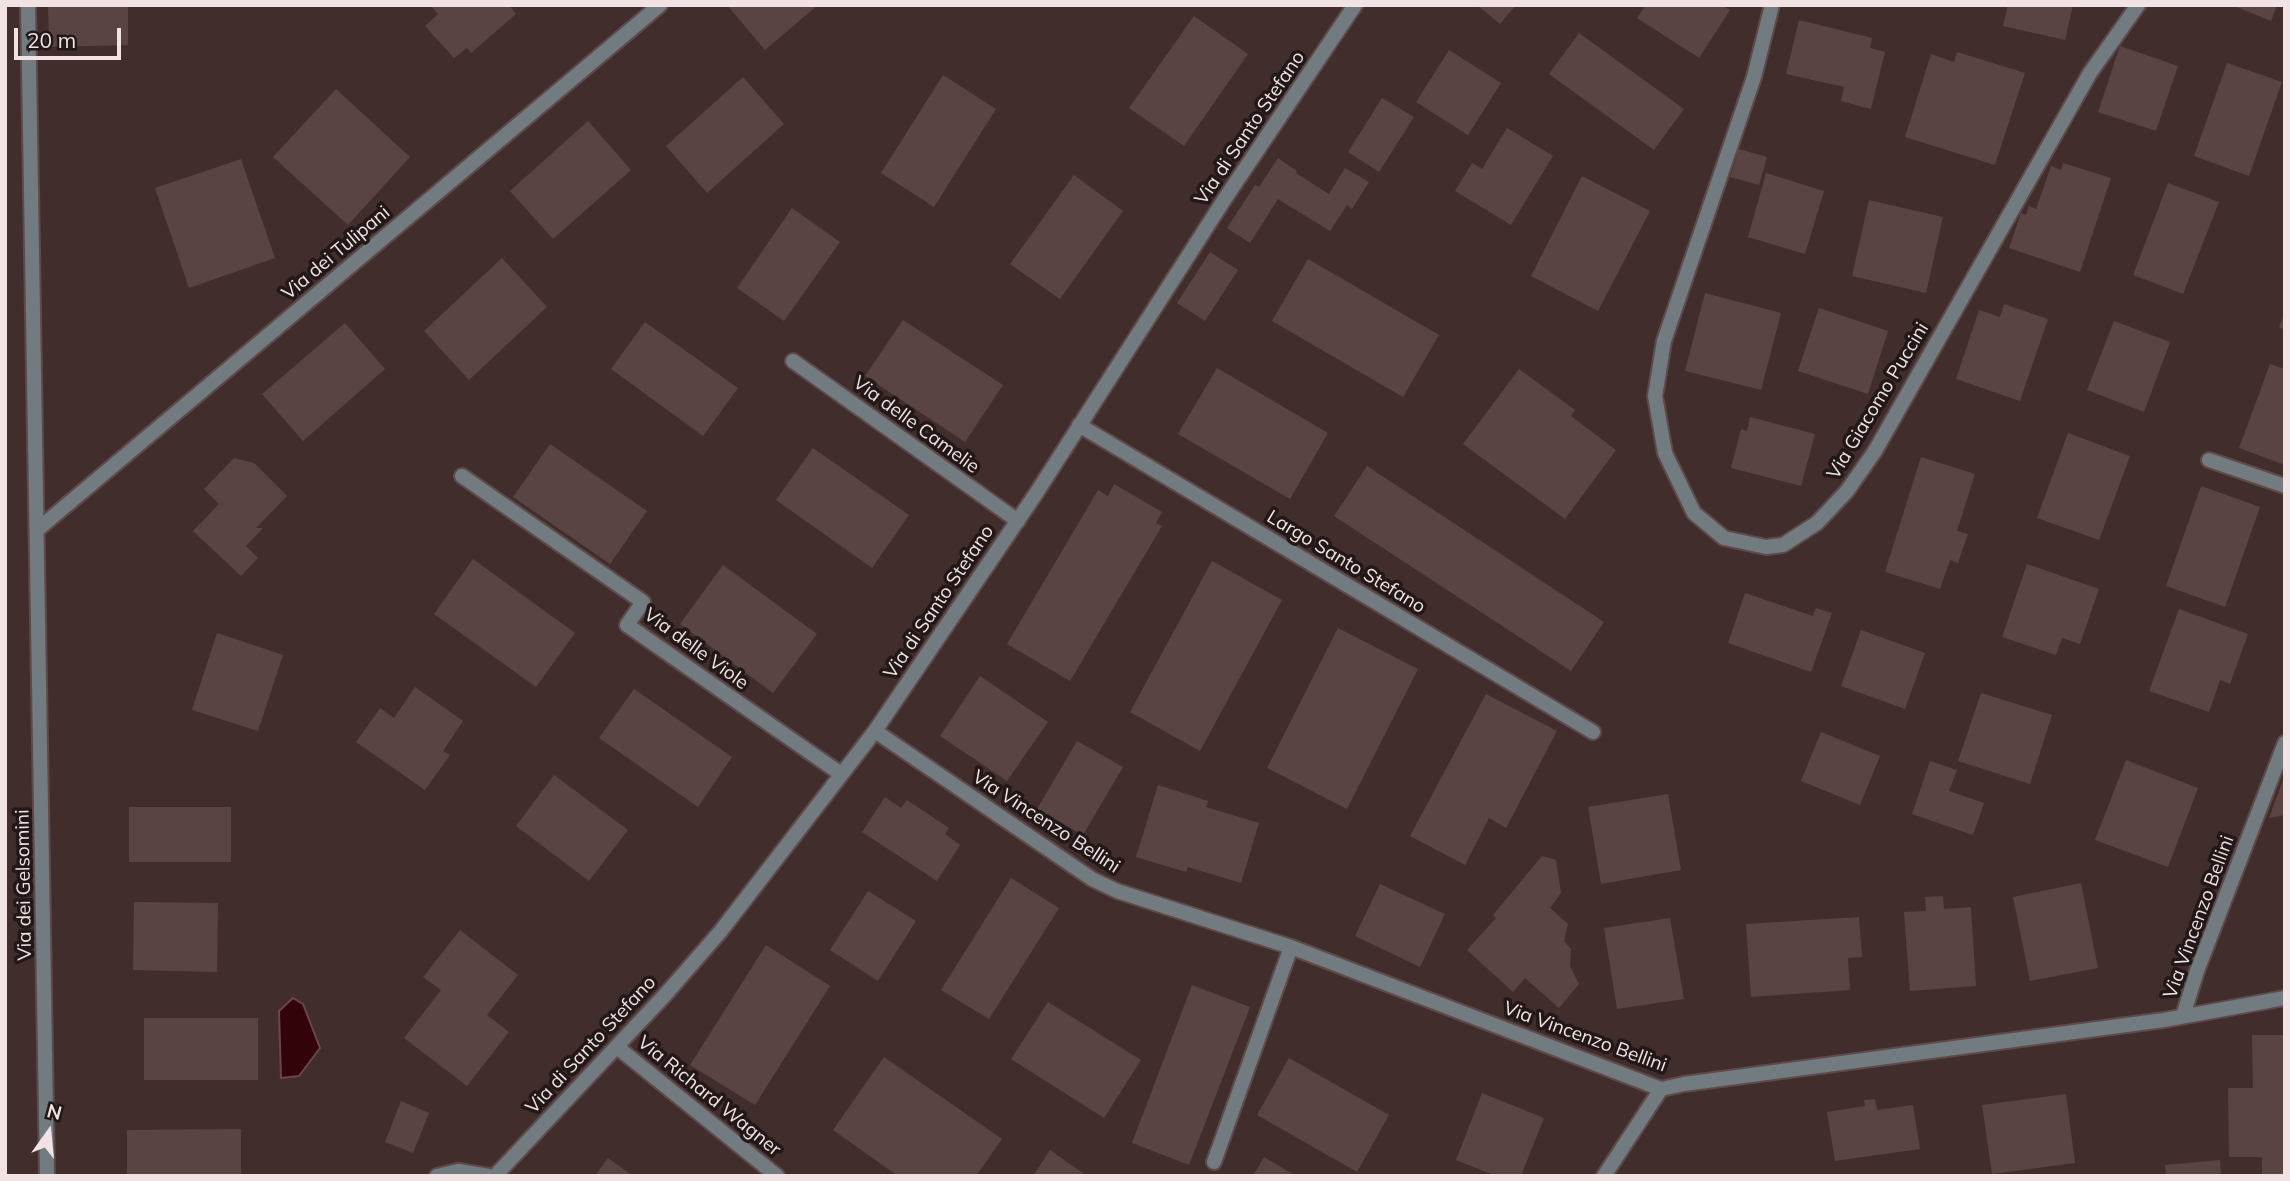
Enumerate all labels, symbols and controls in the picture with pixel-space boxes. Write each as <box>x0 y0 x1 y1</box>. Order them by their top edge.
scale bar <box>18 14 124 58</box>
text: 20 m <box>27 27 76 53</box>
street label: Via di Santo Stefano <box>1190 47 1310 209</box>
street label: Via dei Tulipani <box>277 201 395 305</box>
street label: Via Giacomo Puccini <box>1822 319 1934 483</box>
street label: Via delle Camelie <box>848 371 984 479</box>
street label: Largo Santo Stefano <box>1263 506 1429 618</box>
street label: Via di Santo Stefano <box>879 521 999 683</box>
street label: Via delle Viole <box>639 603 753 695</box>
street label: Via Vincenzo Bellini <box>968 766 1124 878</box>
street label: Via dei Gelsomini <box>11 809 37 961</box>
street label: Via Vincenzo Bellini <box>2159 832 2239 1002</box>
street label: Via di Santo Stefano <box>521 971 661 1119</box>
street label: Via Vincenzo Bellini <box>1500 997 1670 1077</box>
street label: Via Richard Wagner <box>633 1031 785 1161</box>
north arrow <box>14 1097 84 1167</box>
text: N <box>44 1098 64 1125</box>

